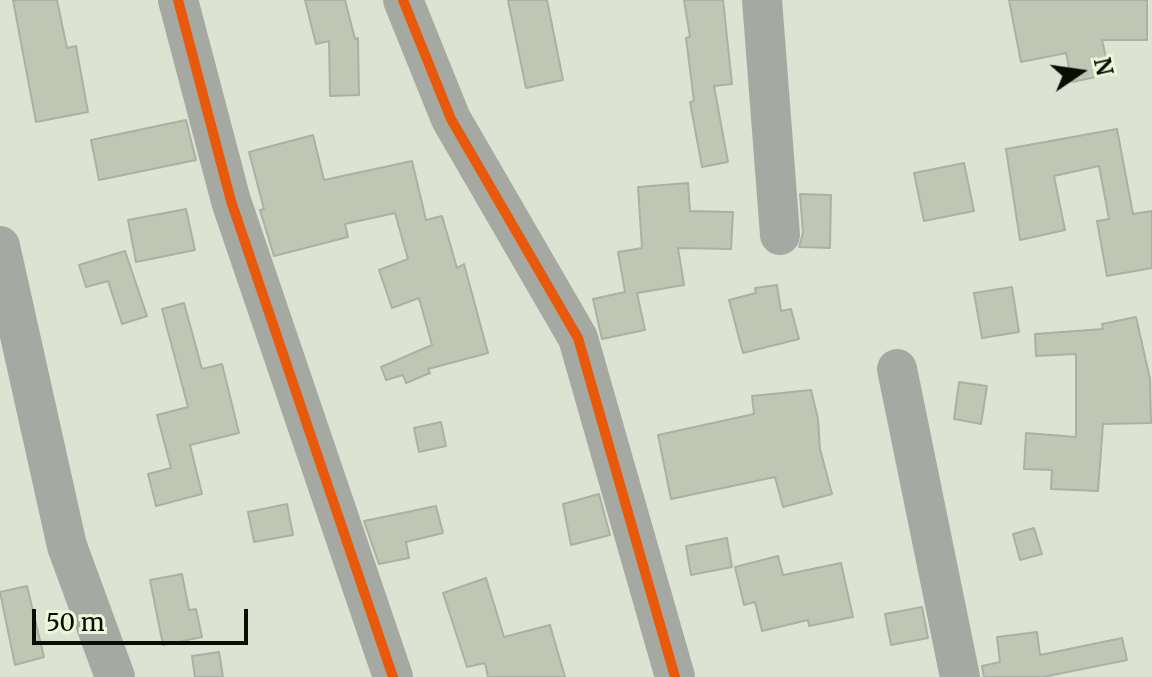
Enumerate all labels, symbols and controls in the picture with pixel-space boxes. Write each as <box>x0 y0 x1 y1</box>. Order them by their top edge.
north arrow <box>1040 32 1120 112</box>
text: N <box>1088 55 1119 78</box>
scale bar <box>36 593 252 643</box>
text: 50 m <box>46 607 105 638</box>

